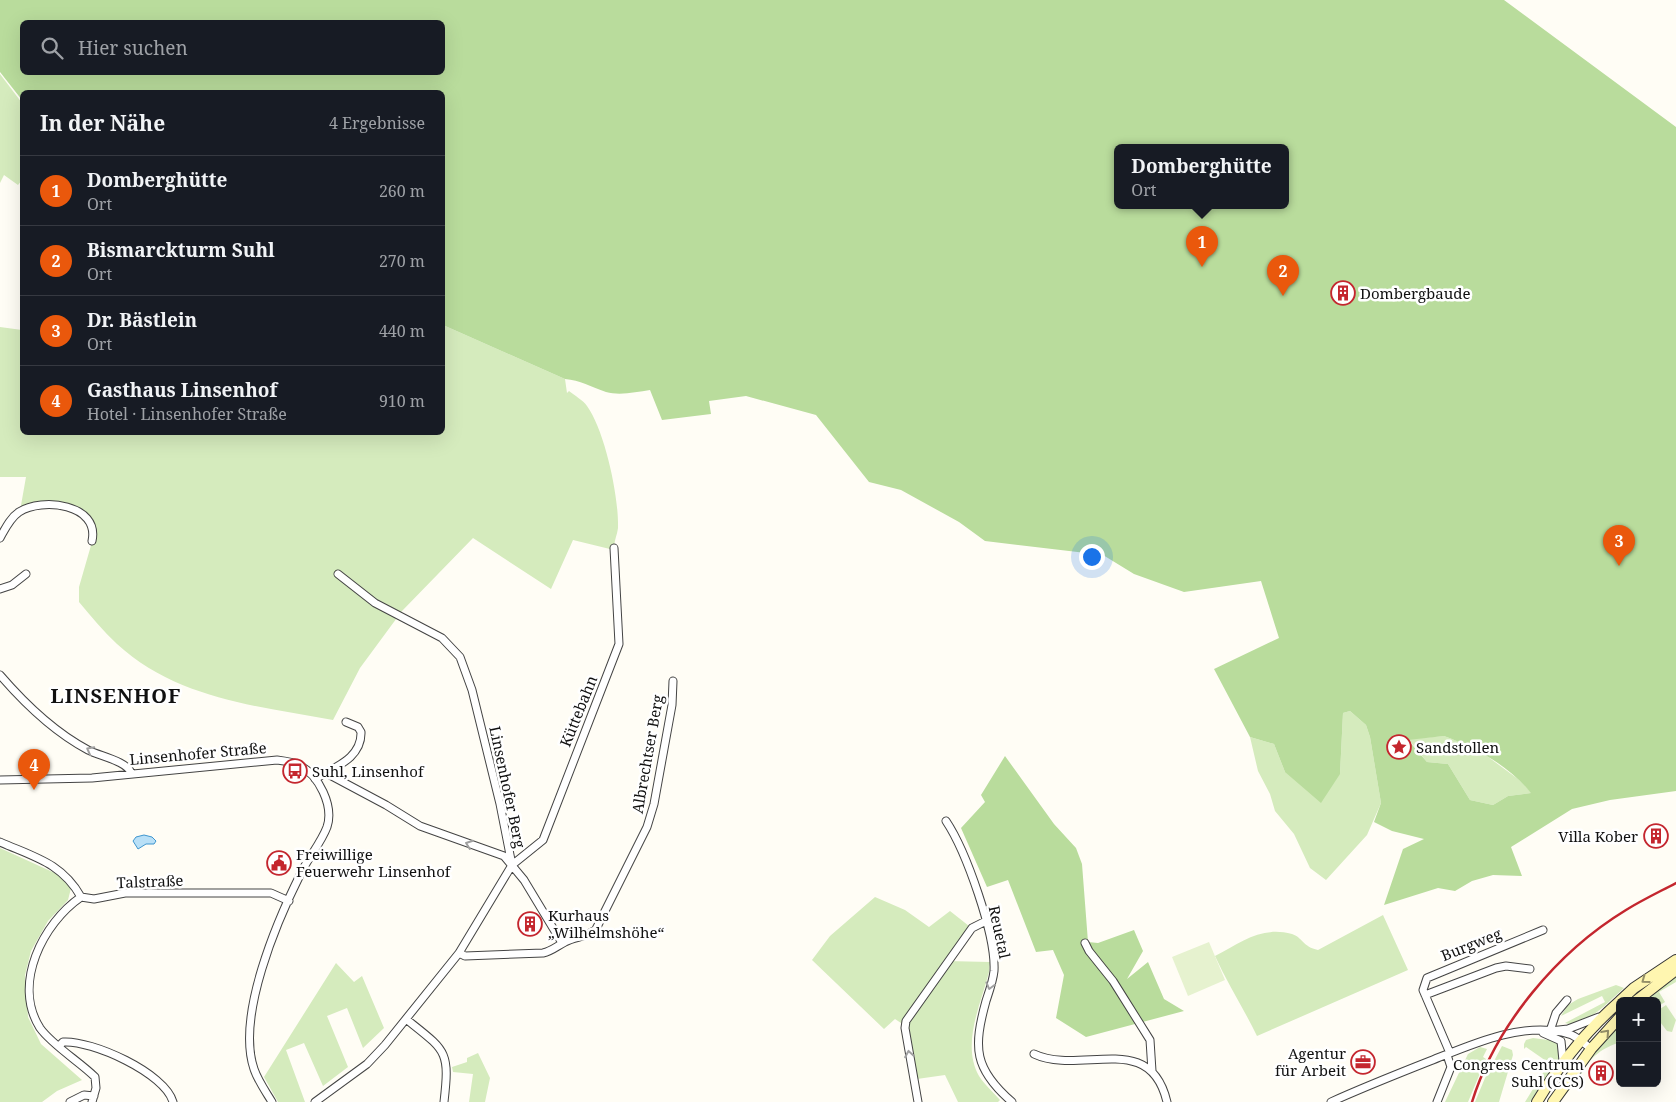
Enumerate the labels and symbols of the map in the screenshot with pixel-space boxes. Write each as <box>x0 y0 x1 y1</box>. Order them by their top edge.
pin: 1 <box>1186 226 1218 267</box>
pin: 2 <box>1267 255 1299 296</box>
building icon: Dombergbaude <box>1330 280 1356 306</box>
place label: Dombergbaude <box>1360 283 1471 303</box>
pin: 3 <box>1603 525 1635 566</box>
your location <box>1079 544 1105 570</box>
street label: Küttebahn <box>555 672 601 750</box>
district label: LINSENHOF <box>51 682 181 709</box>
street label: Albrechtser Berg <box>627 693 667 815</box>
street label: Linsenhofer Berg <box>485 724 531 850</box>
place icon: Sandstollen <box>1386 734 1412 760</box>
street label: Linsenhofer Straße <box>129 737 267 769</box>
place label: Sandstollen <box>1416 737 1500 757</box>
one-way arrow <box>86 747 95 757</box>
pin: 4 <box>18 749 50 790</box>
bus stop icon: Suhl, Linsenhof <box>282 758 308 784</box>
place label: Suhl, Linsenhof <box>312 761 425 781</box>
building icon: Villa Kober <box>1643 823 1669 849</box>
place label: Villa Kober <box>1558 826 1638 846</box>
one-way arrow <box>465 840 473 850</box>
place label: Freiwillige Feuerwehr Linsenhof <box>296 844 452 881</box>
public building icon: Freiwillige Feuerwehr Linsenhof <box>266 850 292 876</box>
street label: Talstraße <box>116 870 184 892</box>
street label: Reuetal <box>985 904 1015 961</box>
place label: Kurhaus „Wilhelmshöhe“ <box>548 905 664 942</box>
building icon: Kurhaus „Wilhelmshöhe“ <box>517 911 543 937</box>
street label: Burgweg <box>1438 923 1504 965</box>
one-way arrow <box>1641 974 1651 983</box>
one-way arrow <box>986 981 996 990</box>
one-way arrow <box>1600 1030 1609 1039</box>
place label: Agentur für Arbeit <box>1275 1043 1346 1080</box>
office icon: Agentur für Arbeit <box>1350 1049 1376 1075</box>
one-way arrow <box>904 1050 914 1059</box>
place label: Congress Centrum Suhl (CCS) <box>1453 1054 1584 1091</box>
building icon: Congress Centrum Suhl (CCS) <box>1588 1060 1614 1086</box>

